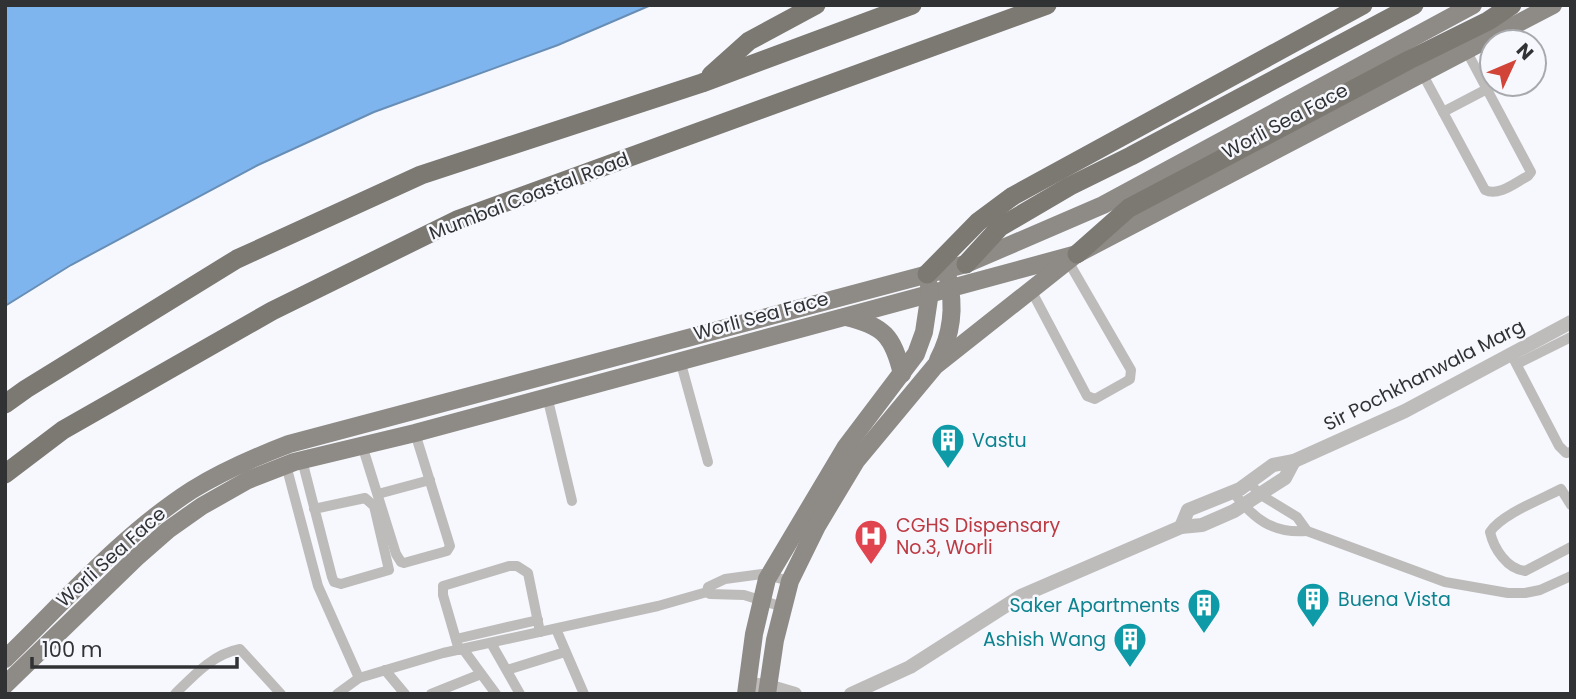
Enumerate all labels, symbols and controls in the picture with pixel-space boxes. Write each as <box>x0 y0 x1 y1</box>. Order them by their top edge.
north arrow <box>1478 28 1548 98</box>
text: N <box>1510 37 1540 66</box>
street label: Worli Sea Face <box>1217 76 1353 166</box>
street label: Mumbai Coastal Road <box>425 145 633 247</box>
street label: Worli Sea Face <box>690 285 832 347</box>
street label: Sir Pochkhanwala Marg <box>1319 313 1529 437</box>
building icon: Vastu <box>929 421 967 470</box>
place label: Vastu <box>972 427 1027 454</box>
street label: Worli Sea Face <box>50 501 172 613</box>
place label: CGHS Dispensary No.3, Worli <box>896 512 1060 561</box>
hospital icon: CGHS Dispensary No.3, Worli <box>852 517 890 566</box>
building icon: Buena Vista <box>1294 580 1332 629</box>
building icon: Saker Apartments <box>1185 586 1223 635</box>
place label: Buena Vista <box>1338 586 1451 613</box>
place label: Saker Apartments <box>1009 592 1180 619</box>
building icon: Ashish Wang <box>1111 620 1149 669</box>
scale bar <box>32 626 236 670</box>
place label: Ashish Wang <box>983 626 1106 653</box>
text: 100 m <box>42 635 102 664</box>

